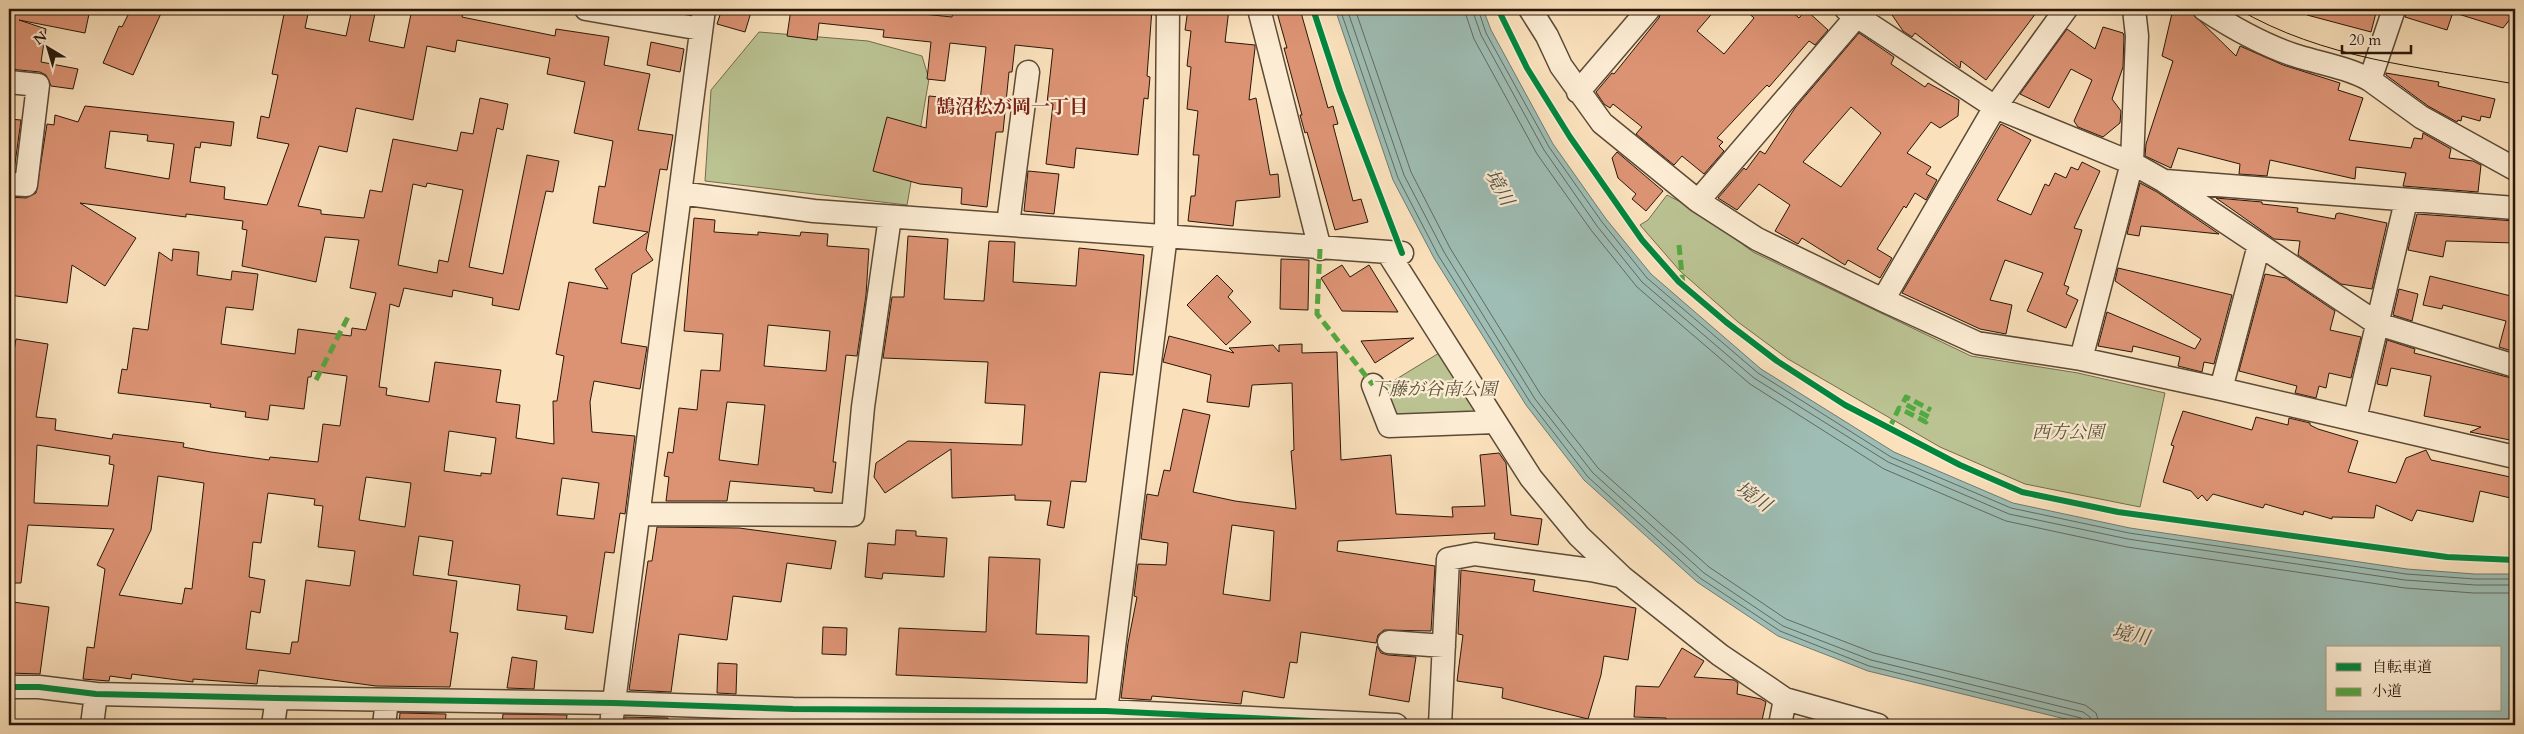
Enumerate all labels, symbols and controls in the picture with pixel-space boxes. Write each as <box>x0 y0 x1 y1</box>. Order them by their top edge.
north arrow <box>22 22 72 72</box>
scale bar <box>2342 22 2410 54</box>
text: N <box>30 27 51 49</box>
text: 20 m <box>2349 30 2381 50</box>
district label: 鵠沼松が岡一丁目 <box>936 94 1088 120</box>
water label: 境川 <box>1479 165 1521 212</box>
park label: 下藤が谷南公園 <box>1371 377 1500 402</box>
park label: 西方公園 <box>2032 420 2107 445</box>
water label: 境川 <box>1730 475 1778 519</box>
water label: 境川 <box>2110 619 2154 652</box>
legend <box>2326 646 2502 712</box>
text: 自転車道 <box>2372 657 2432 677</box>
text: 小道 <box>2372 681 2402 701</box>

